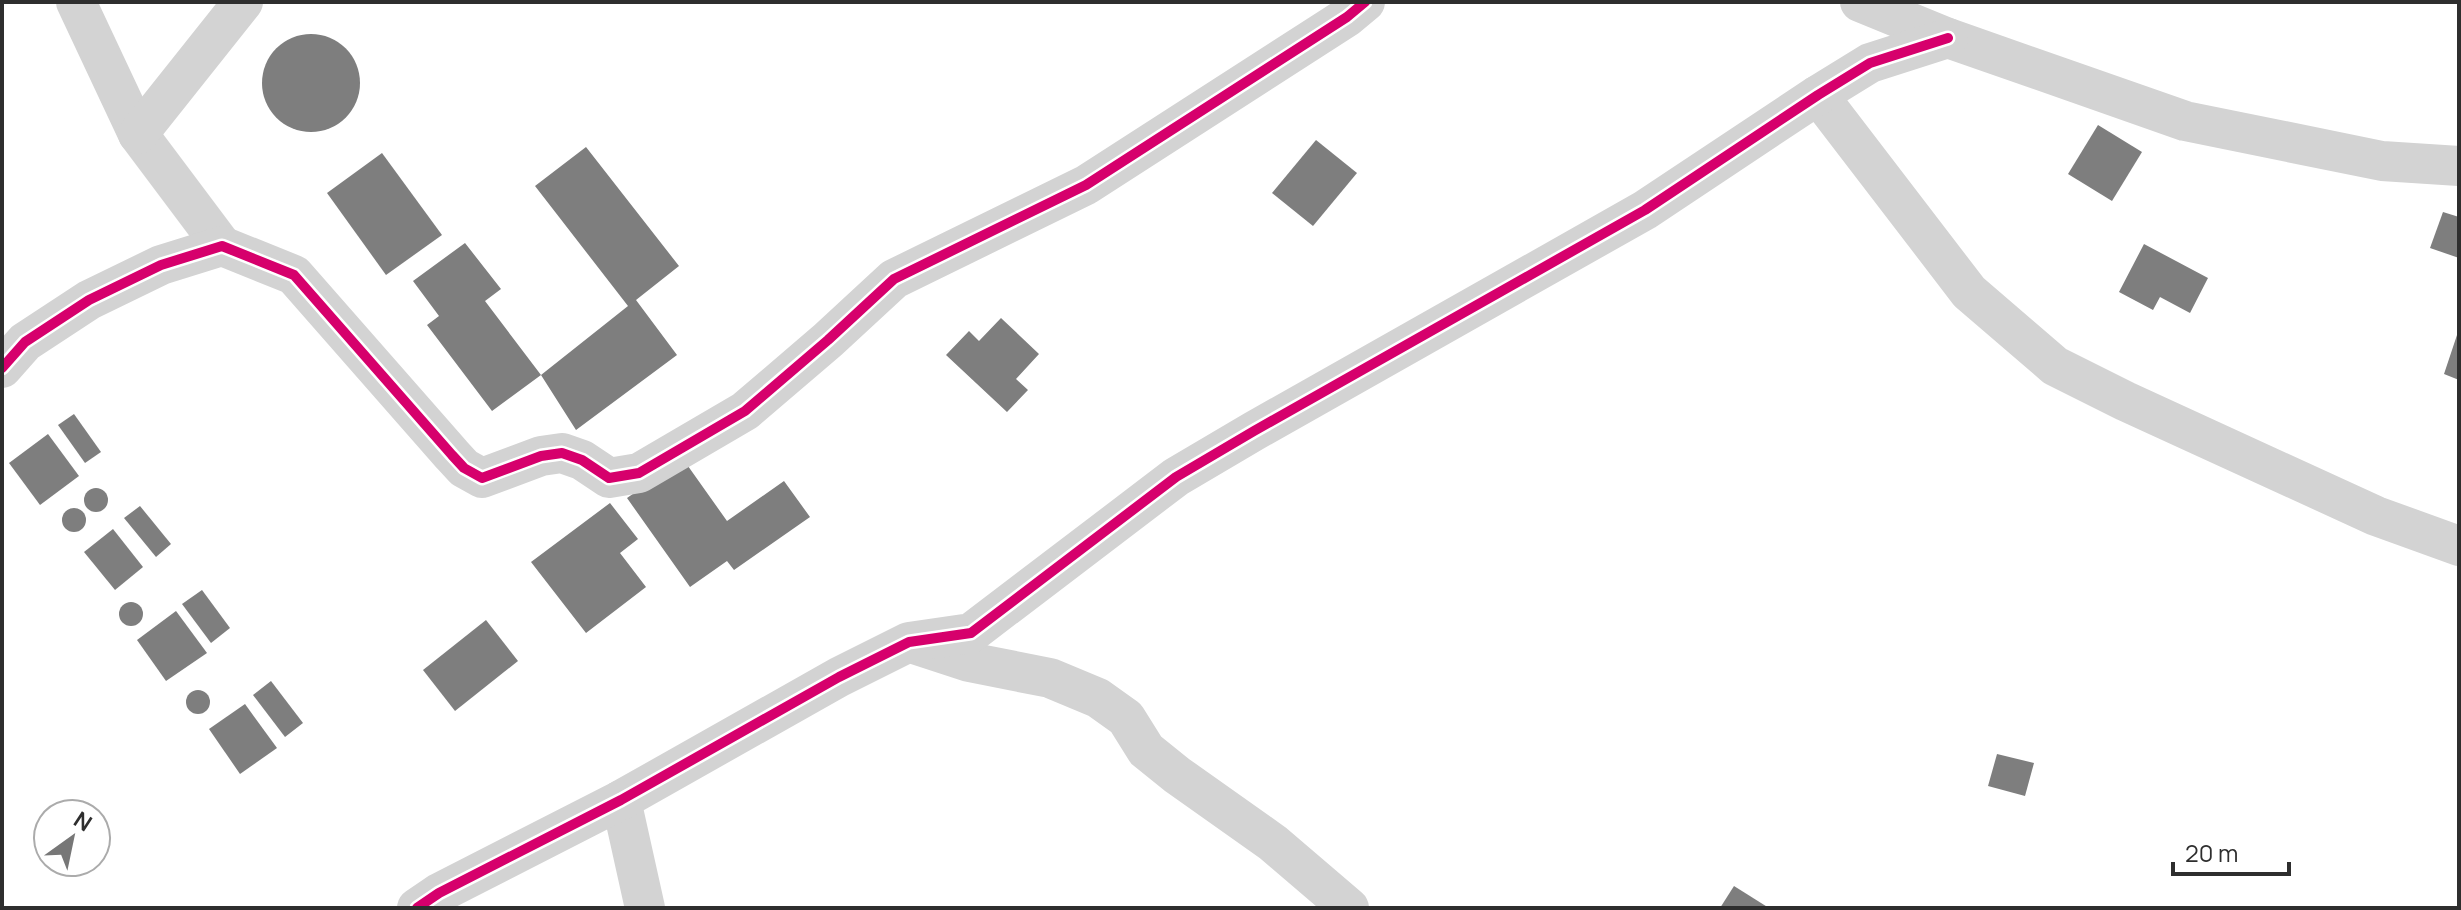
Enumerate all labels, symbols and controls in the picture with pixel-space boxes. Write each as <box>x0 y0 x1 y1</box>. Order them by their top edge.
north arrow <box>32 798 112 878</box>
text: N <box>68 804 98 838</box>
scale bar <box>2173 826 2289 876</box>
text: 20 m <box>2185 836 2238 869</box>

